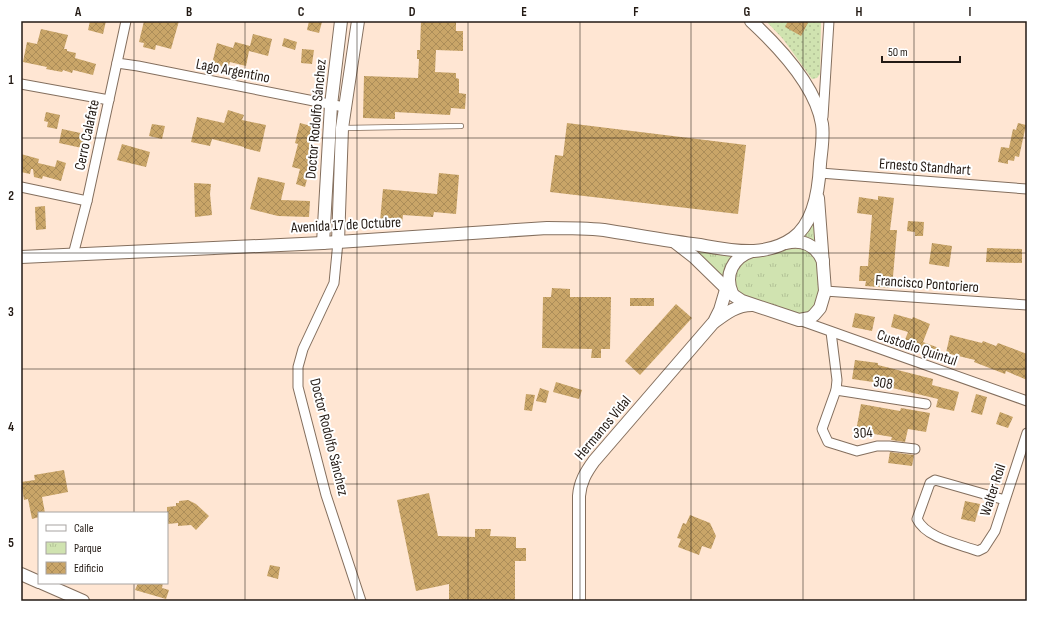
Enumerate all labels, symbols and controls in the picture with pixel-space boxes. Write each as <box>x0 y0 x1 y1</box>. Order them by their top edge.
text: A <box>74 4 82 20</box>
text: B <box>186 4 192 20</box>
text: C <box>298 4 305 20</box>
text: D <box>409 4 416 20</box>
text: E <box>521 4 527 20</box>
text: F <box>633 4 639 20</box>
text: G <box>744 4 751 20</box>
text: H <box>856 4 863 20</box>
text: I <box>969 4 972 20</box>
scale bar <box>882 38 960 64</box>
text: 50 m <box>888 45 908 60</box>
street label: Lago Argentino <box>194 55 272 87</box>
street label: Doctor Rodolfo Sánchez <box>301 58 331 180</box>
text: 1 <box>8 72 14 88</box>
street label: Cerro Calafate <box>70 98 104 172</box>
street label: Ernesto Standhart <box>878 154 972 180</box>
text: 2 <box>8 188 14 204</box>
street label: Avenida 17 de Octubre <box>289 213 402 237</box>
street label: Francisco Pontoriero <box>875 271 979 297</box>
text: 3 <box>8 304 14 320</box>
street label: Custodio Quintul <box>874 325 960 371</box>
street label: 308 <box>872 372 894 394</box>
street label: Doctor Rodolfo Sánchez <box>305 376 353 498</box>
street label: Hermanos Vidal <box>571 392 635 464</box>
text: 4 <box>8 419 14 435</box>
street label: 304 <box>853 423 873 443</box>
street label: Walter Roil <box>976 462 1010 518</box>
legend <box>38 512 168 584</box>
text: Calle <box>74 521 94 536</box>
text: 5 <box>8 535 14 551</box>
text: Parque <box>74 541 102 556</box>
text: Edificio <box>74 561 103 576</box>

